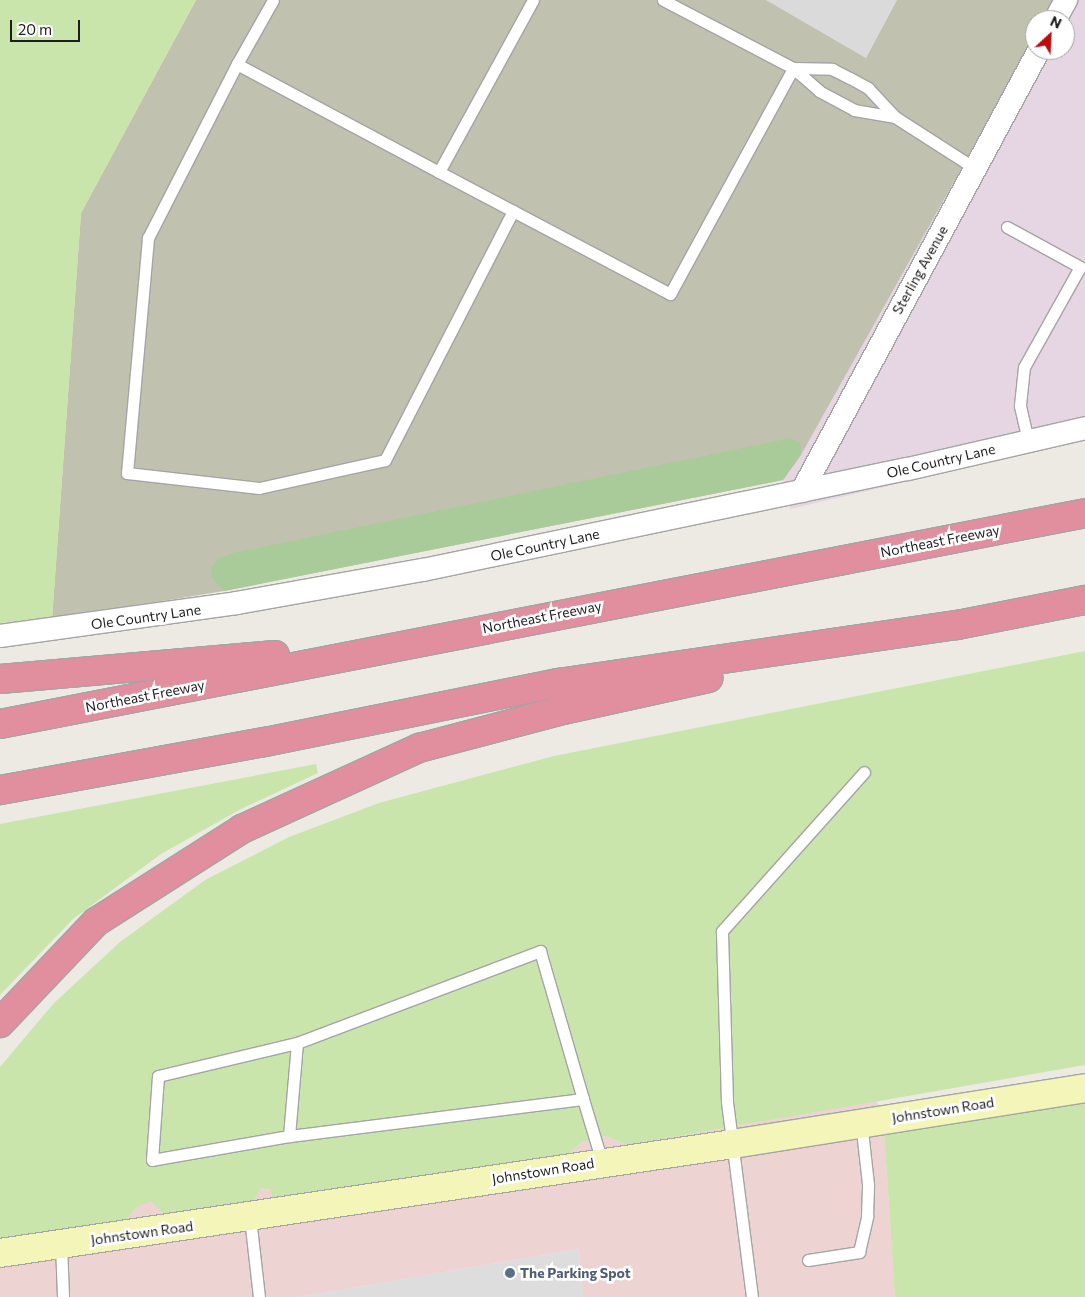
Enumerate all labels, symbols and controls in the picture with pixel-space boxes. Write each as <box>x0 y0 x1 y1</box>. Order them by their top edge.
scale bar <box>12 10 82 42</box>
north arrow <box>1025 10 1075 60</box>
text: N <box>1048 12 1064 32</box>
text: 20 m <box>18 20 52 38</box>
street label: Sterling Avenue <box>889 223 951 317</box>
street label: Ole Country Lane <box>885 440 997 482</box>
street label: Northeast Freeway <box>879 521 1001 561</box>
street label: Ole Country Lane <box>489 525 601 565</box>
street label: Northeast Freeway <box>481 597 603 637</box>
street label: Ole Country Lane <box>90 601 202 633</box>
street label: Northeast Freeway <box>84 676 206 716</box>
street label: Johnstown Road <box>891 1094 995 1126</box>
street label: Johnstown Road <box>491 1155 595 1187</box>
street label: Johnstown Road <box>90 1218 194 1248</box>
place label: The Parking Spot <box>520 1265 631 1281</box>
marker: The Parking Spot <box>504 1267 516 1279</box>

